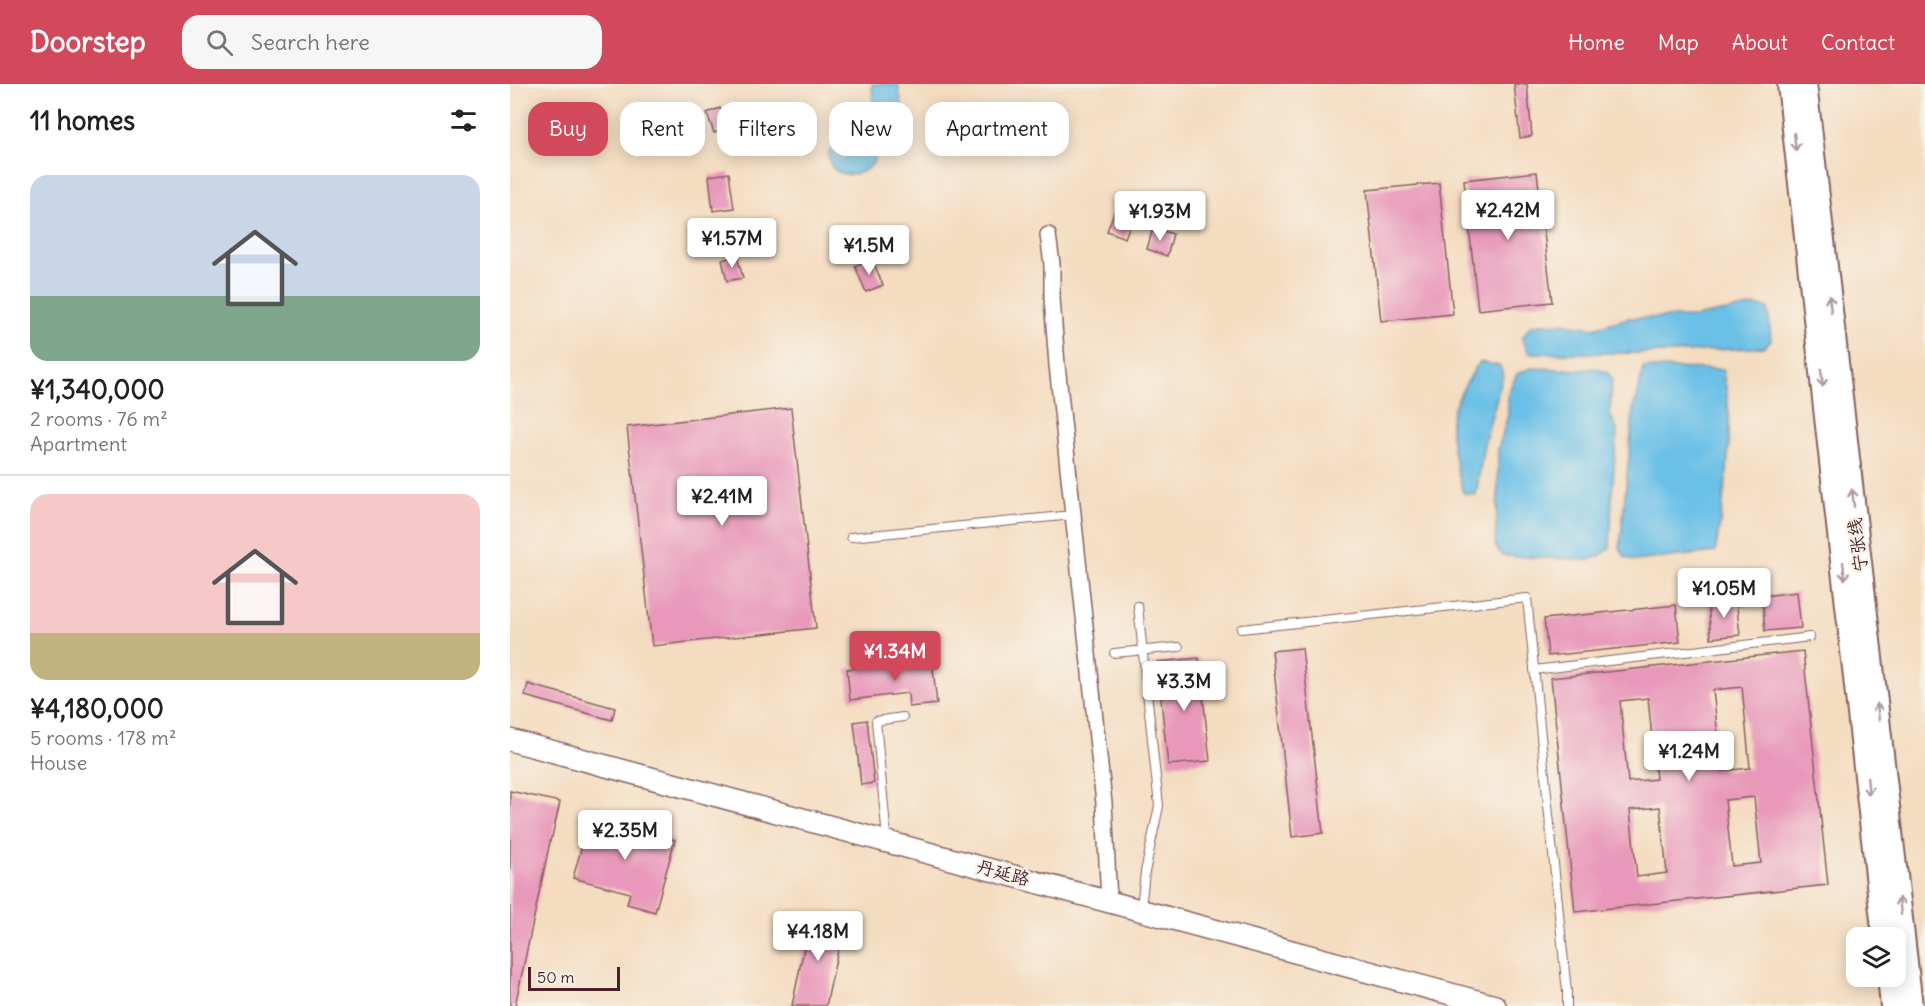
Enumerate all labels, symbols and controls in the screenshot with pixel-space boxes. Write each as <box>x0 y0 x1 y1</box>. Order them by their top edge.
search box <box>182 15 602 69</box>
text: Doorstep <box>30 24 146 60</box>
icon: search <box>203 26 236 59</box>
text: Search here <box>251 28 370 56</box>
text: Home <box>1568 29 1625 56</box>
text: Map <box>1658 29 1699 56</box>
text: About <box>1732 29 1788 56</box>
text: Contact <box>1821 29 1895 56</box>
chip: Buy <box>528 102 608 156</box>
chip: Rent <box>620 102 705 156</box>
chip: Filters <box>717 102 817 156</box>
chip: New <box>829 102 913 156</box>
chip: Apartment <box>925 102 1069 156</box>
text: 11 homes <box>30 104 135 137</box>
icon: filters <box>447 104 480 137</box>
one-way arrow <box>1790 132 1801 152</box>
pin: ¥2.42M <box>1459 190 1557 241</box>
pin: ¥1.93M <box>1111 191 1209 242</box>
text: ¥2.42M <box>1475 197 1541 222</box>
text: ¥1.93M <box>1129 198 1191 223</box>
icon: home <box>201 214 309 322</box>
pin: ¥1.57M <box>683 218 781 269</box>
text: ¥1.57M <box>701 225 763 250</box>
pin: ¥1.5M <box>827 225 911 276</box>
text: ¥1.5M <box>843 232 895 257</box>
one-way arrow <box>1825 295 1836 315</box>
one-way arrow <box>1817 367 1828 387</box>
text: ¥1,340,000 <box>30 373 165 406</box>
text: 2 rooms · 76 m² <box>30 406 168 431</box>
text: Apartment <box>30 431 127 456</box>
pin: ¥2.41M <box>673 476 771 527</box>
text: ¥2.41M <box>691 483 753 508</box>
one-way arrow <box>1847 488 1858 508</box>
street label: 宁张线 <box>1843 517 1872 573</box>
icon: home <box>201 533 309 641</box>
one-way arrow <box>1839 561 1850 581</box>
pin: ¥1.05M <box>1675 568 1773 619</box>
text: ¥1.05M <box>1692 575 1756 600</box>
pin: ¥1.34M <box>846 631 944 682</box>
text: ¥1.34M <box>864 638 926 663</box>
pin: ¥3.3M <box>1142 661 1226 712</box>
text: ¥3.3M <box>1157 668 1211 693</box>
text: ¥4,180,000 <box>30 692 164 725</box>
one-way arrow <box>1872 703 1883 723</box>
text: 5 rooms · 178 m² <box>30 725 176 750</box>
pin: ¥1.24M <box>1640 731 1738 782</box>
text: ¥1.24M <box>1658 738 1720 763</box>
text: House <box>30 750 87 775</box>
one-way arrow <box>1863 776 1874 795</box>
pin: ¥2.35M <box>576 810 674 861</box>
text: ¥2.35M <box>592 817 658 842</box>
street label: 丹延路 <box>974 854 1032 891</box>
one-way arrow <box>1894 897 1905 917</box>
pin: ¥4.18M <box>769 911 867 962</box>
text: ¥4.18M <box>787 918 849 943</box>
map controls <box>1846 927 1906 987</box>
button: layers <box>1846 927 1906 987</box>
scale bar <box>528 964 620 992</box>
text: 50 m <box>537 967 575 987</box>

